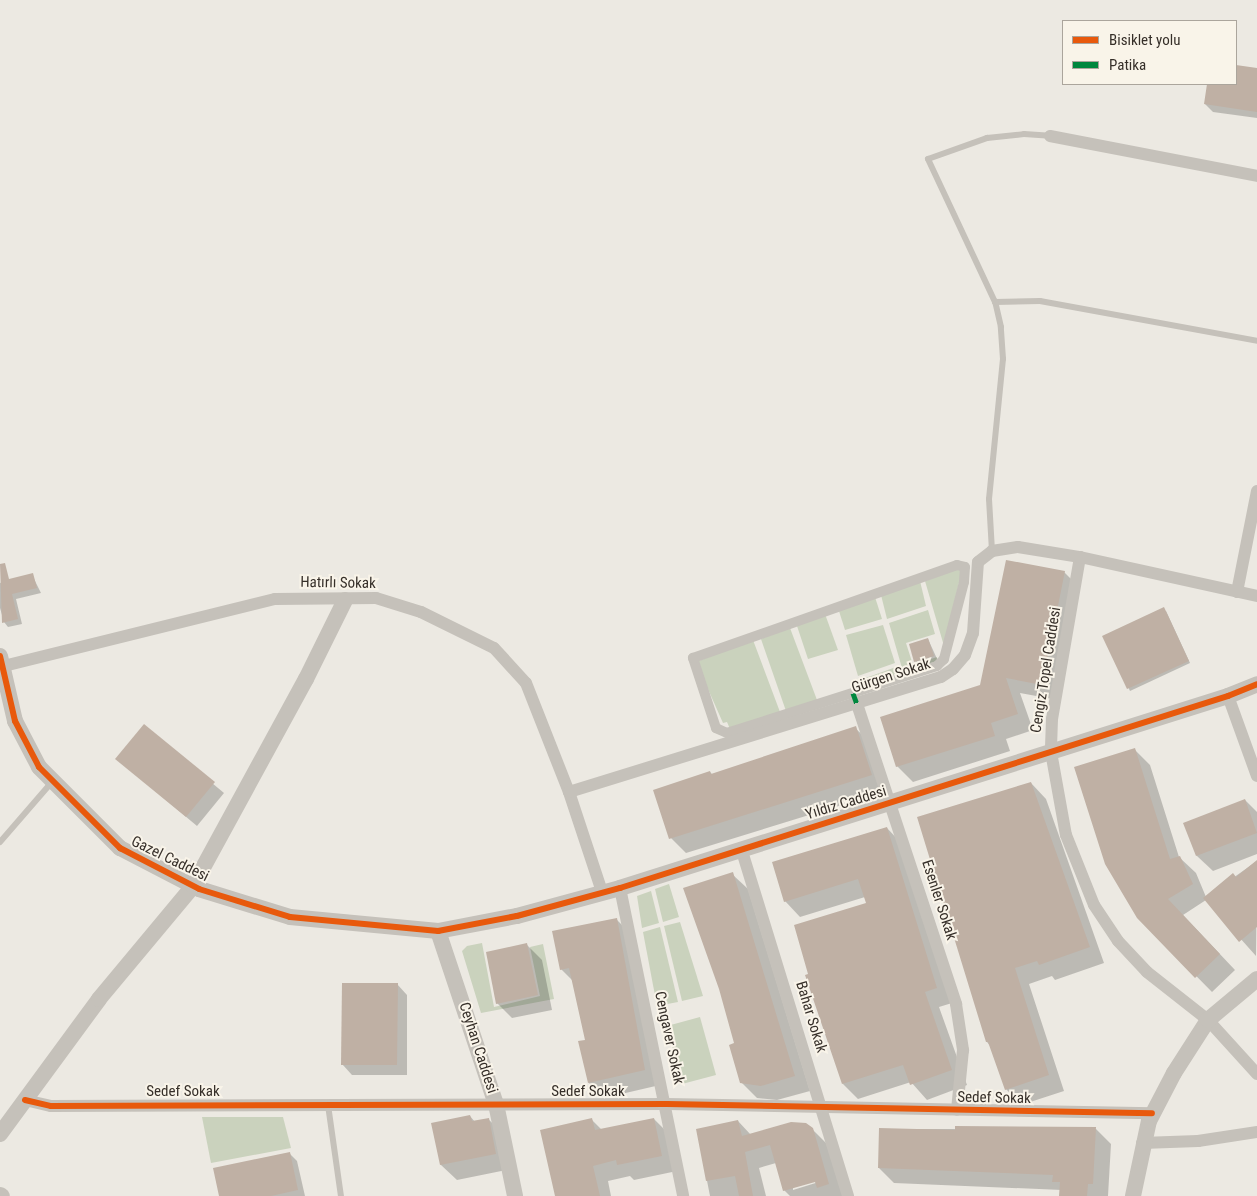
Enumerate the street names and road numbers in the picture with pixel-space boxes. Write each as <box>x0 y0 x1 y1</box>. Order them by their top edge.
street label: Hatırlı Sokak <box>300 573 376 593</box>
street label: Cengiz Topel Caddesi <box>1027 606 1065 734</box>
street label: Gürgen Sokak <box>849 655 933 697</box>
street label: Yıldız Caddesi <box>803 782 889 824</box>
street label: Gazel Caddesi <box>128 832 212 886</box>
street label: Esenler Sokak <box>918 858 960 942</box>
street label: Bahar Sokak <box>792 979 830 1055</box>
street label: Cengaver Sokak <box>650 990 688 1086</box>
street label: Ceyhan Caddesi <box>455 1000 501 1096</box>
street label: Sedef Sokak <box>146 1083 220 1101</box>
street label: Sedef Sokak <box>551 1083 625 1101</box>
street label: Sedef Sokak <box>957 1088 1031 1108</box>

